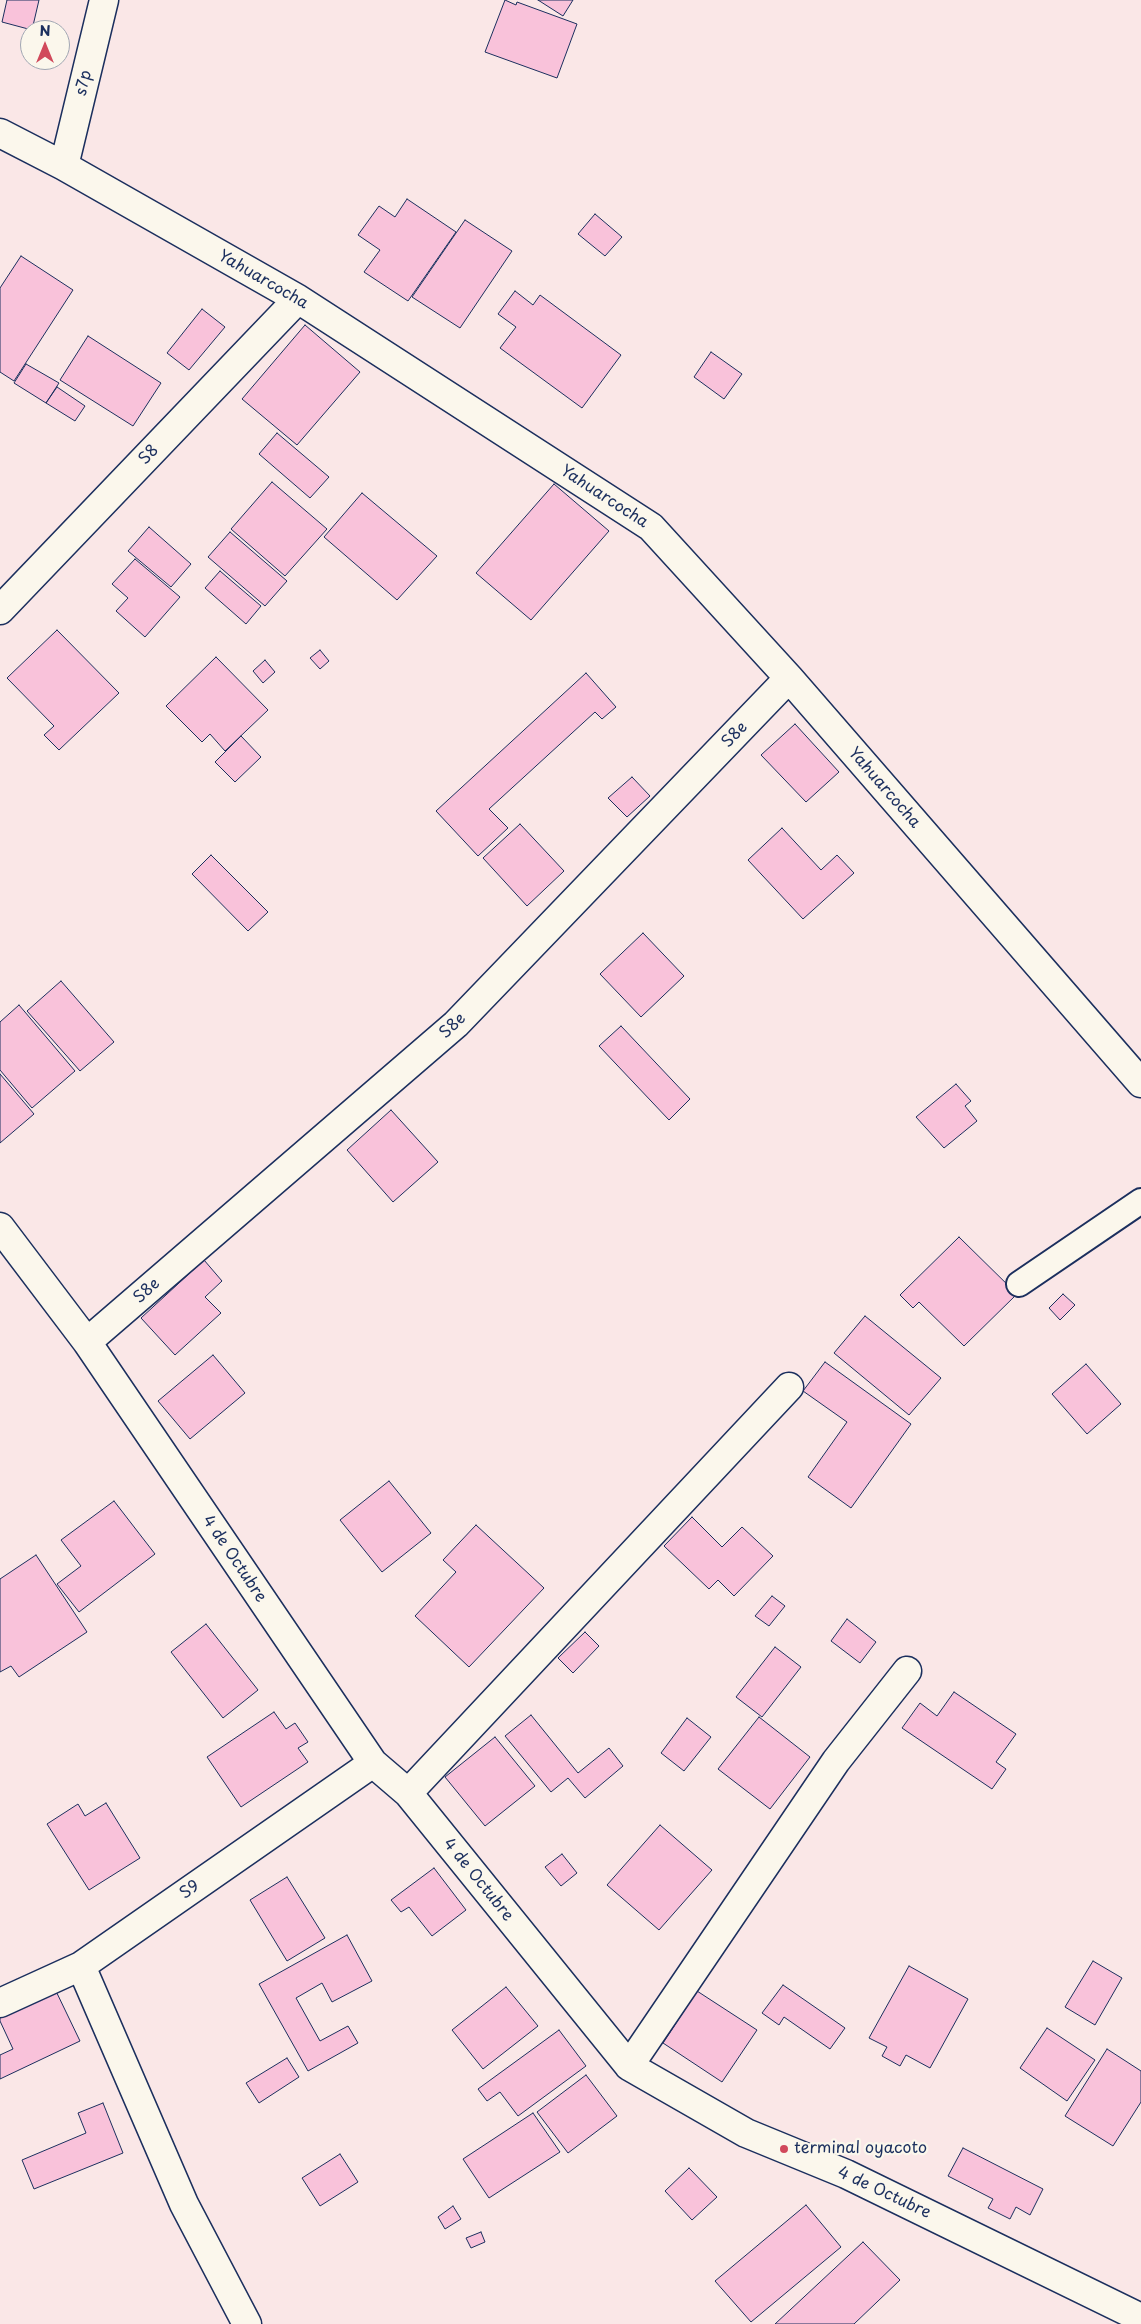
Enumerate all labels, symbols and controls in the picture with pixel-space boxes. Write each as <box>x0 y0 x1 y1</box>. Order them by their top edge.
north arrow <box>20 20 70 70</box>
text: N <box>39 20 51 41</box>
street label: s7p <box>72 68 96 98</box>
street label: Yahuarcocha <box>215 247 311 313</box>
street label: S8 <box>135 441 163 469</box>
street label: Yahuarcocha <box>557 462 651 532</box>
street label: S8e <box>718 718 752 752</box>
street label: Yahuarcocha <box>844 744 924 832</box>
street label: S8e <box>436 1009 470 1043</box>
street label: S8e <box>130 1274 164 1308</box>
street label: 4 de Octubre <box>198 1512 270 1606</box>
street label: 4 de Octubre <box>439 1835 517 1925</box>
street label: S9 <box>177 1877 203 1903</box>
place label: terminal oyacoto <box>794 2139 927 2159</box>
marker: terminal oyacoto <box>778 2143 790 2155</box>
street label: 4 de Octubre <box>834 2163 934 2223</box>

